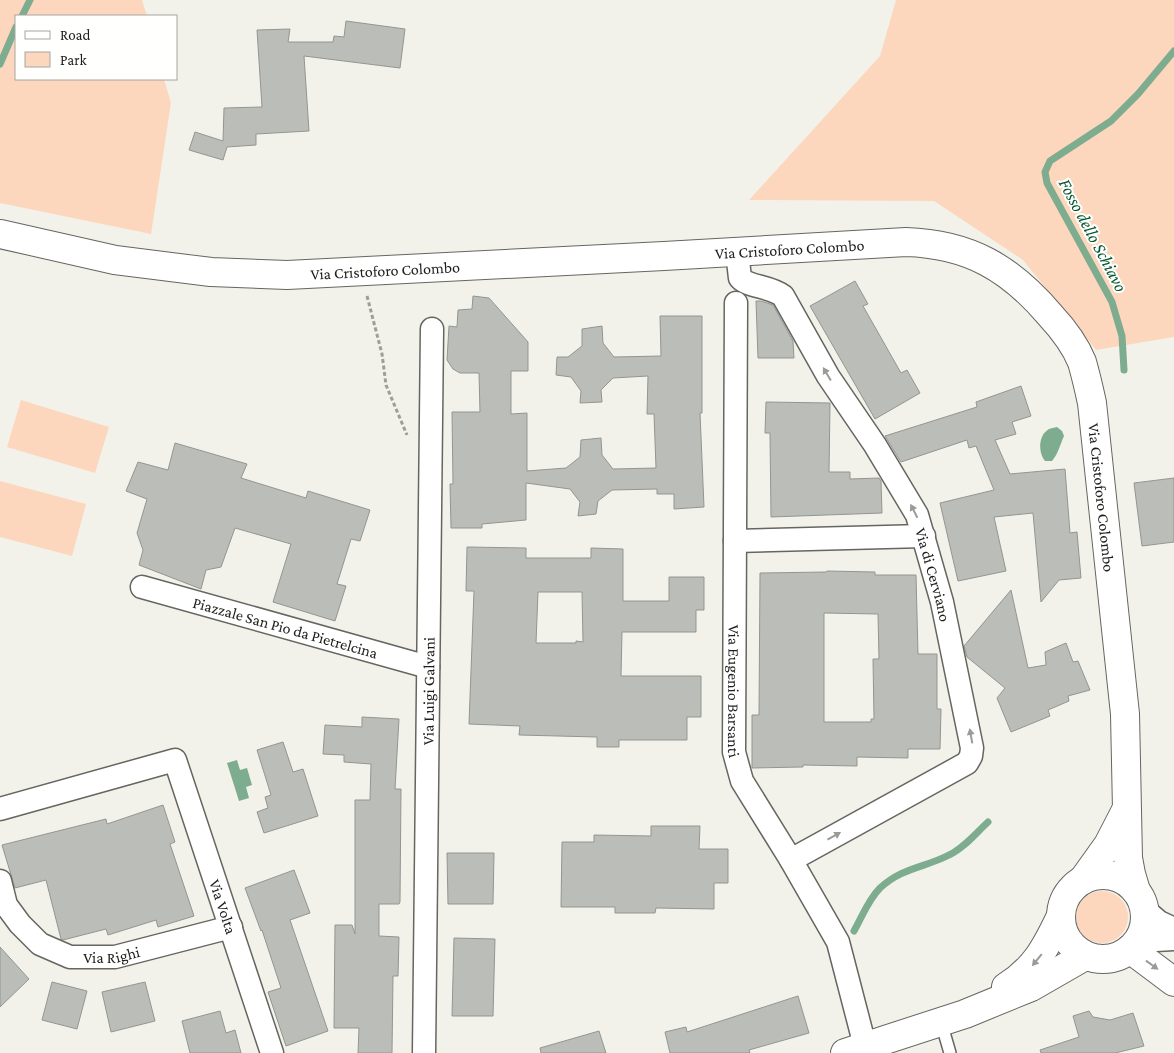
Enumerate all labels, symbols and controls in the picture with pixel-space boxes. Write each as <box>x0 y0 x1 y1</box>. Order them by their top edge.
legend <box>15 15 178 80</box>
text: Road <box>60 27 91 43</box>
text: Park <box>60 52 87 68</box>
water label: Fosso dello Schiavo <box>1055 175 1131 295</box>
street label: Via Cristoforo Colombo <box>715 236 865 262</box>
street label: Via Cristoforo Colombo <box>310 258 460 283</box>
one-way arrow <box>822 368 831 381</box>
street label: Via Cristoforo Colombo <box>1085 422 1118 573</box>
one-way arrow <box>910 504 918 518</box>
street label: Via di Cerviano <box>912 526 954 623</box>
street label: Piazzale San Pio da Pietrelcina <box>191 594 380 662</box>
street label: Via Eugenio Barsanti <box>724 625 743 759</box>
street label: Via Luigi Galvani <box>419 637 438 745</box>
one-way arrow <box>966 728 974 744</box>
one-way arrow <box>827 832 841 840</box>
street label: Via Volta <box>206 877 240 937</box>
street label: Via Righi <box>83 943 142 966</box>
one-way arrow <box>1031 953 1042 966</box>
one-way arrow <box>1145 960 1158 971</box>

